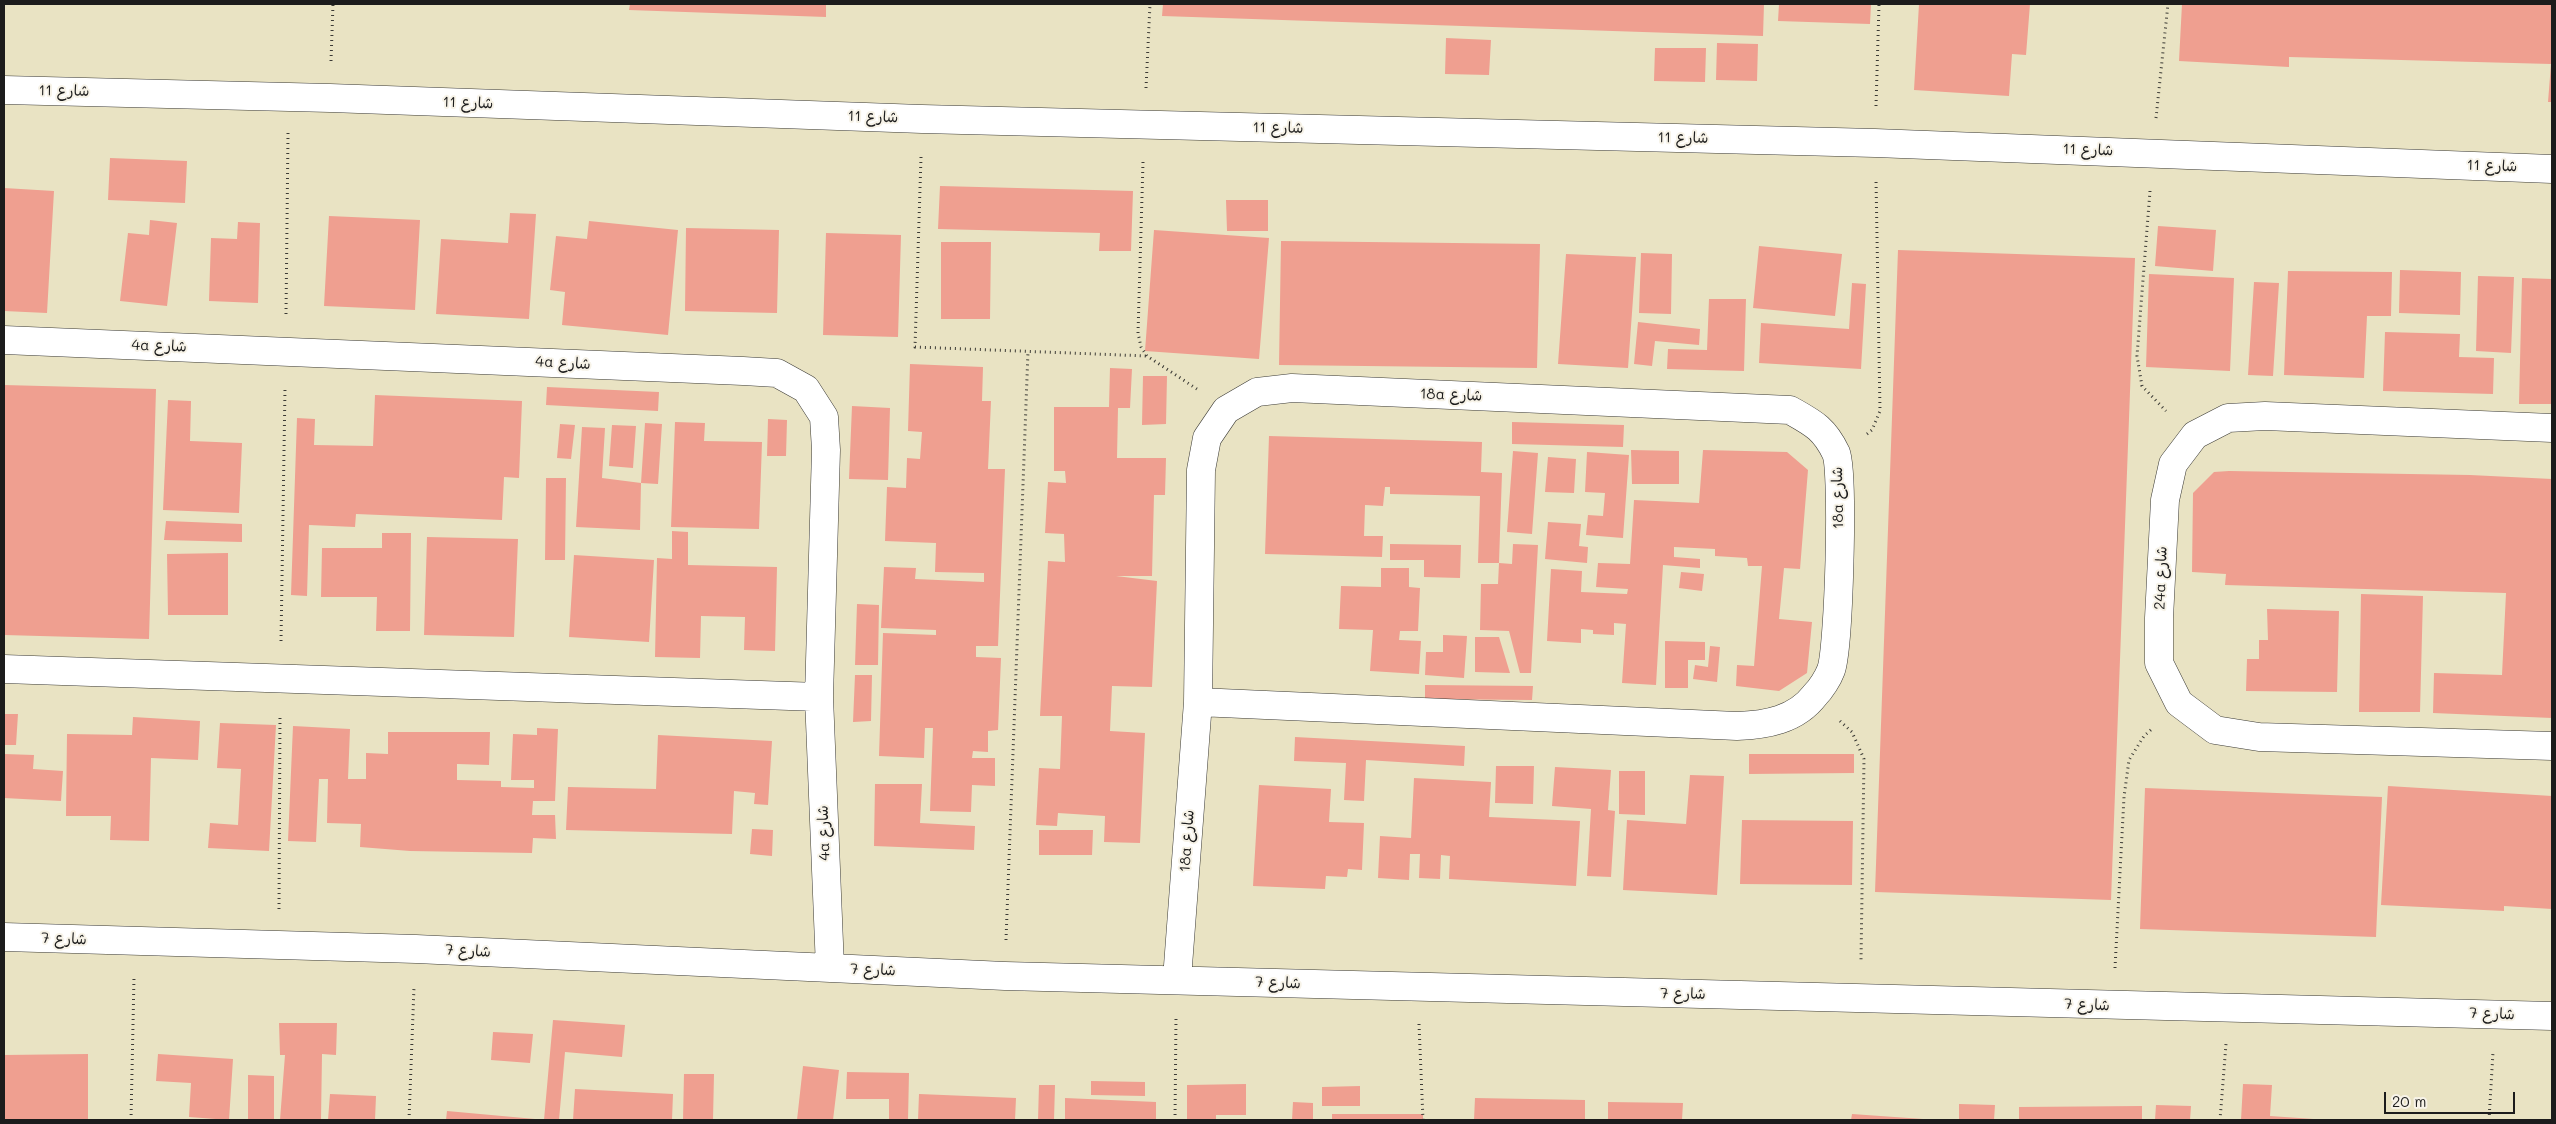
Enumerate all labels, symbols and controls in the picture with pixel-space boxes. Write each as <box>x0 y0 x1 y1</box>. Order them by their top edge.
street label: شارع 11 <box>39 82 89 100</box>
street label: شارع 11 <box>442 93 494 113</box>
street label: شارع 11 <box>847 107 899 127</box>
street label: شارع 11 <box>1253 119 1303 137</box>
street label: شارع 11 <box>1658 129 1708 147</box>
street label: شارع 11 <box>2062 140 2114 160</box>
street label: شارع 11 <box>2466 156 2518 176</box>
street label: 4a شارع <box>131 336 187 356</box>
street label: 4a شارع <box>535 353 591 373</box>
street label: 18a شارع <box>1420 385 1482 405</box>
street label: 18a شارع <box>1828 467 1848 529</box>
street label: 24a شارع <box>2151 546 2171 610</box>
street label: 4a شارع <box>814 805 834 861</box>
street label: 18a شارع <box>1176 809 1198 873</box>
street label: شارع 7 <box>41 929 87 949</box>
street label: شارع 7 <box>445 941 491 961</box>
street label: شارع 7 <box>850 960 896 980</box>
street label: شارع 7 <box>1255 973 1301 993</box>
street label: شارع 7 <box>1660 985 1706 1003</box>
street label: شارع 7 <box>2064 995 2110 1015</box>
street label: شارع 7 <box>2469 1004 2515 1024</box>
scale bar <box>2386 1082 2517 1114</box>
text: 20 m <box>2392 1091 2426 1111</box>

